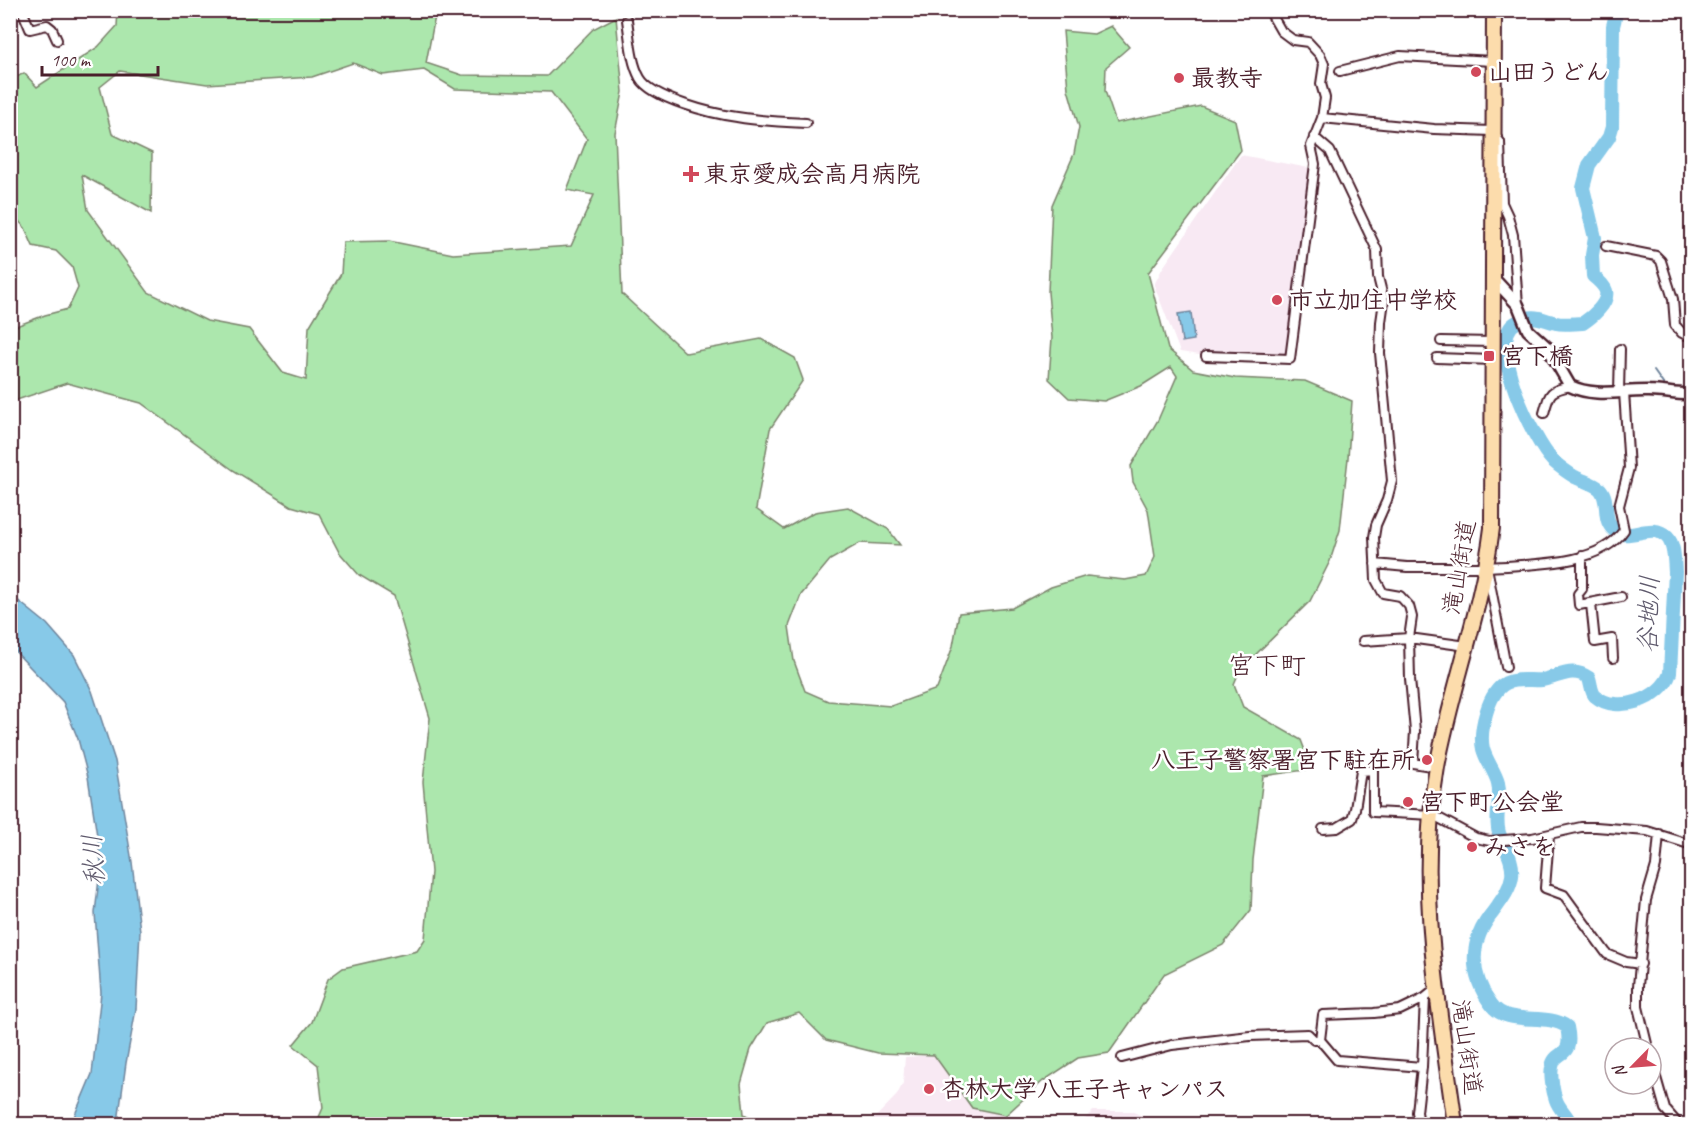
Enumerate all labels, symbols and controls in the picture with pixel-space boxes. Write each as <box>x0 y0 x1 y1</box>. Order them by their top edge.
scale bar <box>42 39 158 77</box>
text: 100 m <box>51 49 92 71</box>
place label: 山田うどん <box>1488 57 1609 87</box>
place label: 最教寺 <box>1191 63 1263 93</box>
marker: 山田うどん <box>1469 65 1483 79</box>
marker: 最教寺 <box>1172 71 1186 85</box>
place label: 東京愛成会高月病院 <box>704 159 920 189</box>
marker: 東京愛成会高月病院 <box>682 165 700 183</box>
place label: 市立加住中学校 <box>1289 285 1457 315</box>
marker: 市立加住中学校 <box>1270 293 1284 307</box>
place label: 宮下橋 <box>1501 341 1573 371</box>
marker: 宮下橋 <box>1482 349 1496 363</box>
street label: 滝山街道 <box>1436 517 1482 617</box>
water label: 谷地川 <box>1631 574 1666 654</box>
district label: 宮下町 <box>1228 649 1306 682</box>
place label: 八王子警察署宮下駐在所 <box>1151 745 1415 775</box>
marker: 八王子警察署宮下駐在所 <box>1420 753 1434 767</box>
place label: 宮下町公会堂 <box>1420 787 1564 817</box>
marker: 宮下町公会堂 <box>1401 795 1415 809</box>
place label: みさを <box>1484 832 1556 862</box>
water label: 秋川 <box>75 833 112 887</box>
marker: みさを <box>1465 840 1479 854</box>
street label: 滝山街道 <box>1445 997 1489 1097</box>
north arrow <box>1603 1036 1663 1096</box>
text: N <box>1608 1060 1631 1081</box>
place label: 杏林大学八王子キャンパス <box>941 1074 1228 1104</box>
marker: 杏林大学八王子キャンパス <box>922 1082 936 1096</box>

